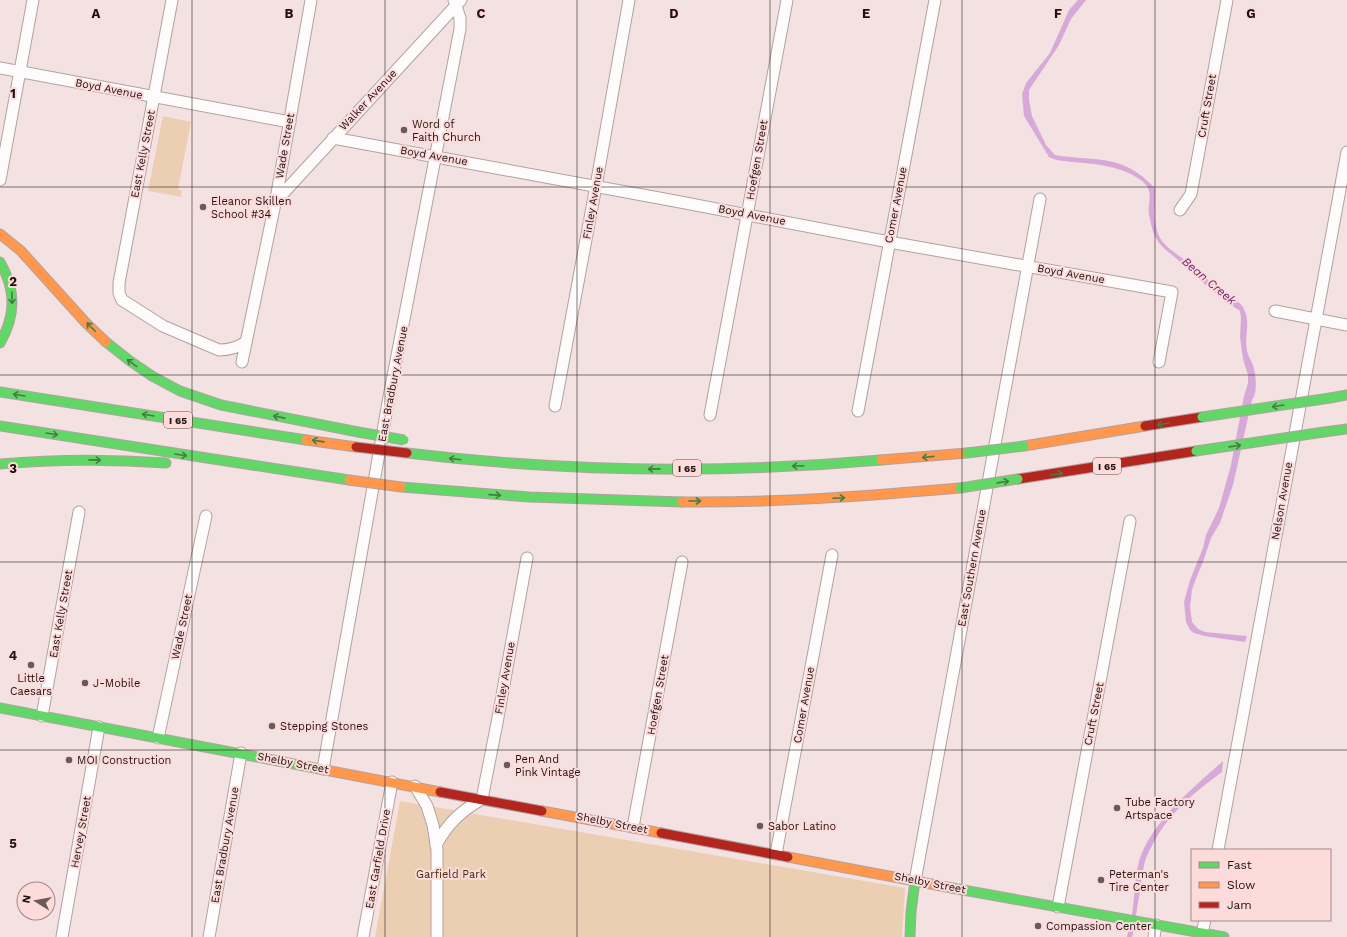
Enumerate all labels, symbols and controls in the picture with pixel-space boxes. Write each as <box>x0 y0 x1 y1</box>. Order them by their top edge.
text: A <box>92 6 101 21</box>
text: B <box>285 6 294 21</box>
text: C <box>477 6 486 21</box>
text: D <box>669 6 679 21</box>
text: E <box>862 6 870 21</box>
text: F <box>1054 6 1062 21</box>
text: G <box>1246 6 1256 21</box>
street label: Walker Avenue <box>336 67 400 133</box>
street label: Cruft Street <box>1195 73 1219 139</box>
street label: Boyd Avenue <box>74 76 144 102</box>
text: 1 <box>10 86 16 101</box>
street label: East Kelly Street <box>128 109 158 199</box>
street label: Wade Street <box>273 112 297 180</box>
place label: Word of Faith Church <box>412 118 481 144</box>
street label: Hoefgen Street <box>744 119 770 201</box>
marker: Word of Faith Church <box>399 125 409 135</box>
street label: Boyd Avenue <box>399 144 469 168</box>
street label: Finley Avenue <box>580 166 606 240</box>
street label: Comer Avenue <box>882 166 910 244</box>
place label: Eleanor Skillen School #34 <box>211 195 291 221</box>
marker: Eleanor Skillen School #34 <box>198 202 208 212</box>
street label: Boyd Avenue <box>717 202 787 228</box>
water label: Bean Creek <box>1179 254 1239 308</box>
street label: Boyd Avenue <box>1036 262 1106 286</box>
text: 2 <box>9 274 17 289</box>
one-way arrow <box>9 291 16 304</box>
one-way arrow <box>86 322 95 332</box>
street label: East Bradbury Avenue <box>375 325 411 443</box>
one-way arrow <box>127 359 138 367</box>
one-way arrow <box>13 391 26 399</box>
one-way arrow <box>1272 402 1285 410</box>
one-way arrow <box>142 411 155 419</box>
road number: I 65 <box>164 412 192 428</box>
one-way arrow <box>272 413 285 421</box>
one-way arrow <box>1157 420 1170 428</box>
one-way arrow <box>45 430 58 438</box>
one-way arrow <box>312 437 325 445</box>
one-way arrow <box>1228 442 1241 450</box>
one-way arrow <box>174 451 187 459</box>
one-way arrow <box>922 453 935 461</box>
one-way arrow <box>449 455 462 462</box>
one-way arrow <box>88 456 101 464</box>
road number: I 65 <box>1093 458 1121 474</box>
road number: I 65 <box>673 460 701 476</box>
text: 3 <box>9 461 17 476</box>
street label: Nelson Avenue <box>1269 461 1295 541</box>
one-way arrow <box>792 462 805 470</box>
one-way arrow <box>648 465 661 473</box>
one-way arrow <box>1050 470 1063 478</box>
one-way arrow <box>996 478 1009 486</box>
one-way arrow <box>488 492 501 499</box>
one-way arrow <box>832 494 845 501</box>
one-way arrow <box>688 497 701 505</box>
street label: East Southern Avenue <box>955 508 989 628</box>
street label: East Kelly Street <box>47 569 75 659</box>
street label: Wade Street <box>169 593 195 661</box>
street label: Finley Avenue <box>492 641 518 715</box>
text: 4 <box>9 648 18 663</box>
street label: Hoefgen Street <box>645 654 671 736</box>
marker: Little Caesars <box>26 660 36 670</box>
street label: Comer Avenue <box>791 666 817 744</box>
place label: Little Caesars <box>10 672 52 698</box>
place label: J-Mobile <box>93 677 140 690</box>
marker: J-Mobile <box>80 678 90 688</box>
street label: Cruft Street <box>1082 681 1107 747</box>
place label: Stepping Stones <box>280 720 369 733</box>
marker: Stepping Stones <box>267 721 277 731</box>
street label: Shelby Street <box>256 750 330 776</box>
place label: Pen And Pink Vintage <box>515 753 581 779</box>
place label: MOI Construction <box>77 754 171 767</box>
marker: MOI Construction <box>64 755 74 765</box>
marker: Pen And Pink Vintage <box>502 760 512 770</box>
street label: East Bradbury Avenue <box>208 786 242 904</box>
street label: Hervey Street <box>68 795 94 869</box>
place label: Tube Factory Artspace <box>1125 796 1195 822</box>
marker: Tube Factory Artspace <box>1112 803 1122 813</box>
street label: East Garfield Drive <box>363 808 393 910</box>
street label: Shelby Street <box>575 810 649 836</box>
place label: Sabor Latino <box>768 820 836 833</box>
marker: Sabor Latino <box>755 821 765 831</box>
text: 5 <box>9 836 17 851</box>
legend <box>1191 849 1331 921</box>
text: Fast <box>1227 858 1252 872</box>
park label: Garfield Park <box>416 868 486 881</box>
place label: Peterman's Tire Center <box>1109 868 1169 894</box>
street label: Shelby Street <box>893 870 967 896</box>
marker: Peterman's Tire Center <box>1096 875 1106 885</box>
text: Slow <box>1227 878 1255 892</box>
north arrow <box>16 881 56 921</box>
text: N <box>20 894 34 904</box>
text: Jam <box>1227 898 1252 912</box>
place label: Compassion Center <box>1046 920 1152 933</box>
marker: Compassion Center <box>1033 921 1043 931</box>

